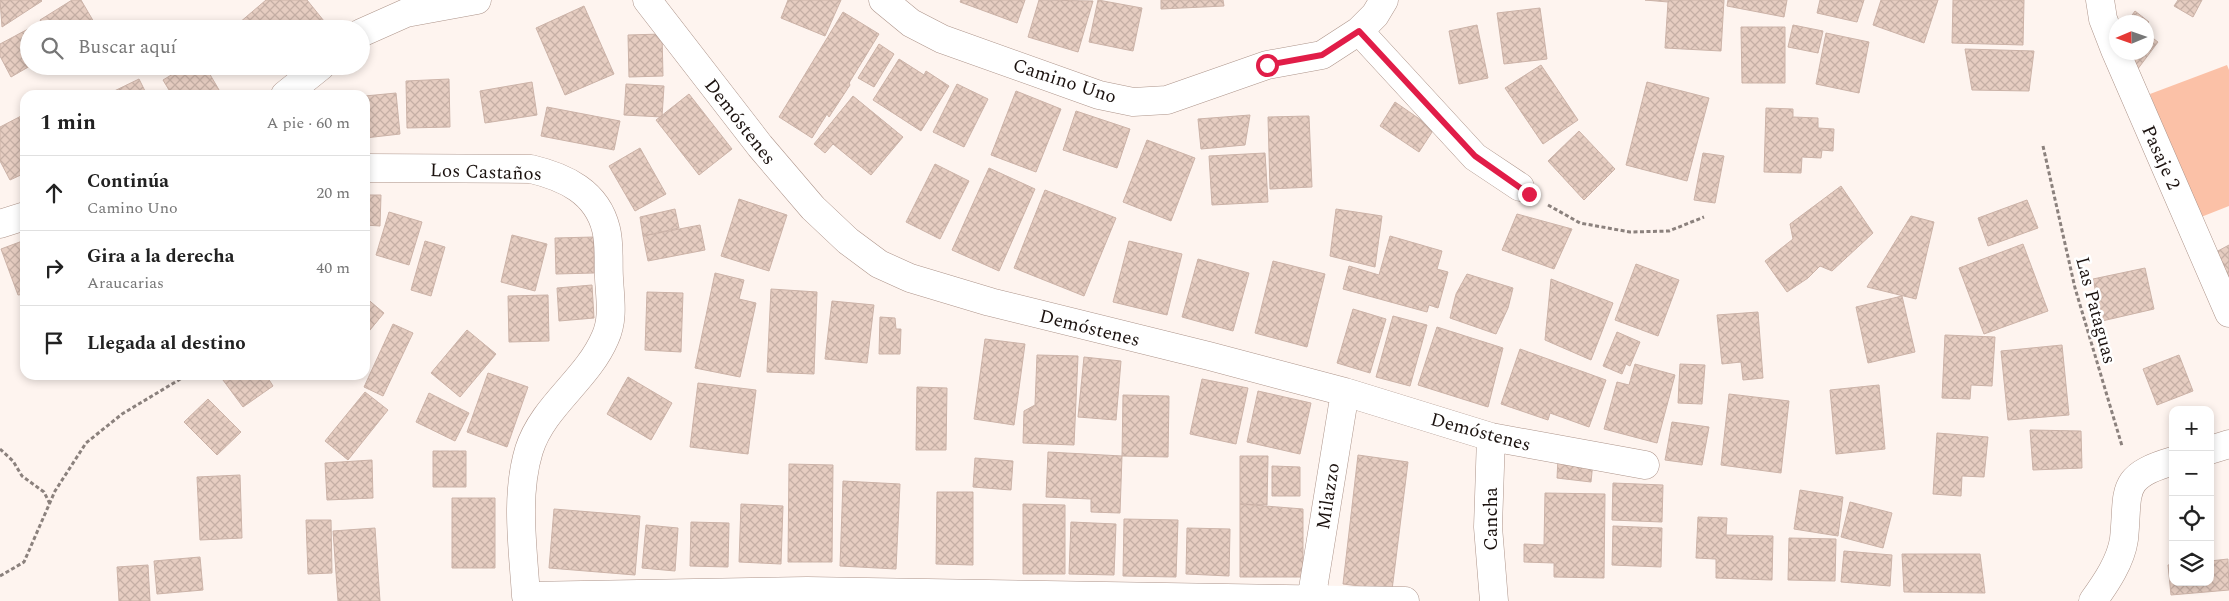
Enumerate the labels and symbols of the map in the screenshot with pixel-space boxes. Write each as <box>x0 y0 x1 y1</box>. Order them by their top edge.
north arrow <box>2109 15 2154 60</box>
street label: Camino Uno <box>1009 51 1120 112</box>
route start <box>1256 54 1279 77</box>
street label: Demóstenes <box>697 72 783 171</box>
street label: Pasaje 2 <box>2134 121 2188 195</box>
street label: Los Castaños <box>430 156 542 189</box>
route end <box>1518 183 1541 206</box>
street label: Las Pataguas <box>2067 254 2124 367</box>
street label: Demóstenes <box>1036 302 1143 355</box>
street label: Demóstenes <box>1427 405 1534 460</box>
street label: Milazzo <box>1309 461 1348 532</box>
street label: Cancha <box>1477 487 1506 551</box>

